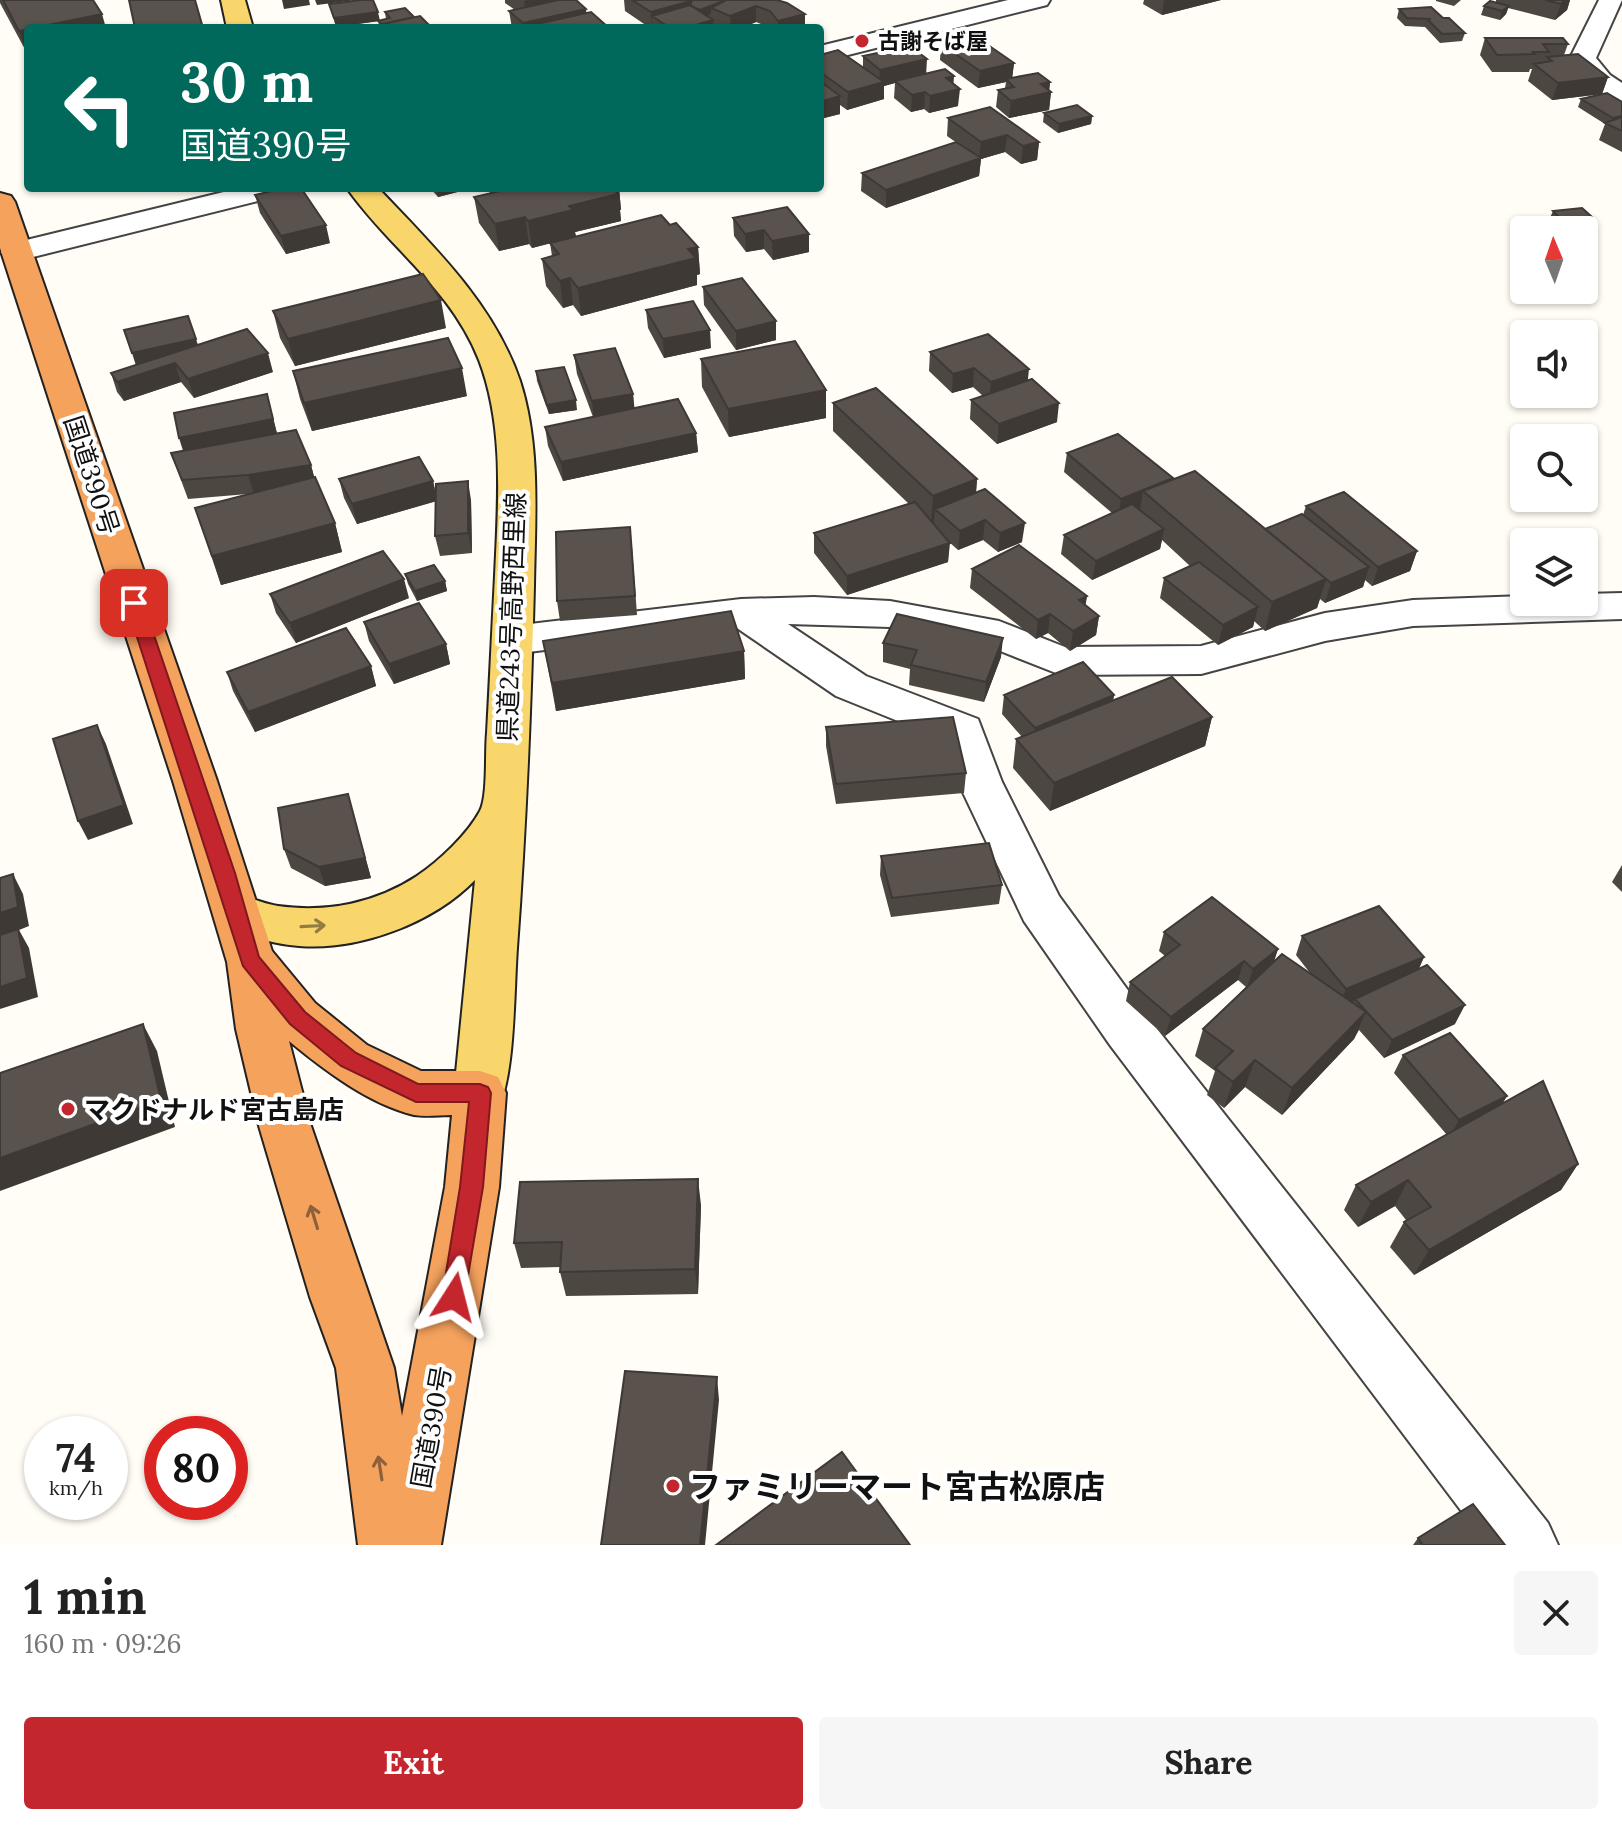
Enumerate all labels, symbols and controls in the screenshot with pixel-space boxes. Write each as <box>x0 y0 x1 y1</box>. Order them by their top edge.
place label: 古謝そば屋 <box>878 27 988 55</box>
marker: 古謝そば屋 <box>853 32 871 50</box>
text: 30 m <box>180 46 313 117</box>
icon: left <box>48 56 152 160</box>
text: 国道390号 <box>180 122 351 168</box>
north arrow <box>1510 216 1598 304</box>
map controls <box>1510 216 1598 616</box>
button: sound <box>1510 320 1598 408</box>
street label: 国道390号 <box>57 411 127 539</box>
button: search <box>1510 424 1598 512</box>
street label: 県道243号高野西里線 <box>490 492 532 742</box>
button: layers <box>1510 528 1598 616</box>
pin <box>100 569 168 637</box>
icon: arrive <box>112 581 156 625</box>
one-way arrow <box>299 918 326 933</box>
place label: マクドナルド宮古島店 <box>84 1093 344 1126</box>
marker: マクドナルド宮古島店 <box>59 1100 77 1118</box>
one-way arrow <box>306 1205 321 1231</box>
position arrow <box>412 1255 496 1339</box>
street label: 国道390号 <box>404 1363 458 1491</box>
speed limit sign: 80 <box>144 1416 248 1520</box>
text: 74 <box>56 1432 96 1483</box>
one-way arrow <box>372 1456 387 1481</box>
place label: ファミリーマート宮古松原店 <box>689 1466 1105 1507</box>
text: km/h <box>49 1475 103 1500</box>
marker: ファミリーマート宮古松原店 <box>664 1477 682 1495</box>
text: 1 min <box>24 1566 147 1627</box>
button: close <box>1514 1571 1598 1655</box>
text: 160 m · 09:26 <box>24 1627 182 1660</box>
button: Exit <box>24 1717 803 1809</box>
button: Share <box>819 1717 1598 1809</box>

